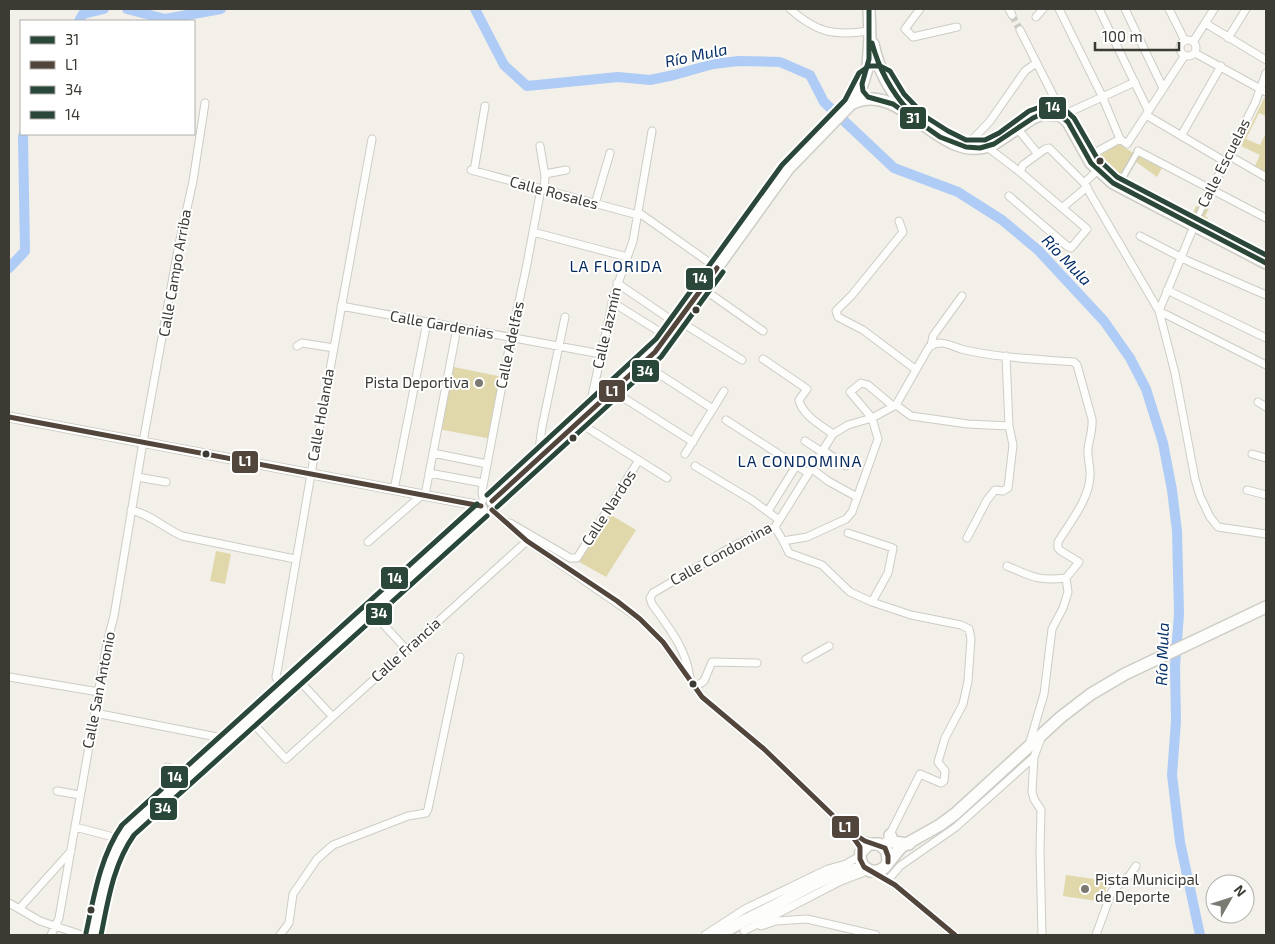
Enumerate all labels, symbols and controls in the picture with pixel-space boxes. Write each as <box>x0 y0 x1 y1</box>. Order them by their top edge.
legend <box>20 20 195 135</box>
scale bar <box>1095 20 1179 52</box>
text: 100 m <box>1102 27 1143 45</box>
text: 31 <box>65 30 79 48</box>
water label: Río Mula <box>663 39 729 70</box>
text: L1 <box>65 55 78 73</box>
text: 34 <box>65 80 83 98</box>
line badge: 14 <box>1038 96 1067 120</box>
text: 14 <box>1046 98 1061 115</box>
text: 14 <box>65 105 80 123</box>
line badge: 31 <box>899 106 927 130</box>
text: 31 <box>906 109 920 126</box>
street label: Calle Escuelas <box>1193 115 1253 210</box>
unlabelled marker <box>1095 156 1105 166</box>
street label: Calle Rosales <box>508 172 600 212</box>
street label: Calle Campo Arriba <box>154 208 194 338</box>
water label: Río Mula <box>1039 230 1096 289</box>
district label: LA FLORIDA <box>569 256 663 275</box>
line badge: 14 <box>685 267 714 291</box>
text: 14 <box>693 269 708 286</box>
street label: Calle Jazmín <box>588 285 624 370</box>
street label: Calle Adelfas <box>491 300 527 390</box>
unlabelled marker <box>691 305 701 315</box>
street label: Calle Gardenias <box>389 306 496 342</box>
line badge: 34 <box>631 359 660 383</box>
text: 34 <box>637 362 654 379</box>
street label: Calle Holanda <box>303 367 337 463</box>
place label: Pista Deportiva <box>365 373 469 391</box>
marker: Pista Deportiva <box>473 377 485 389</box>
line badge: L1 <box>598 379 626 403</box>
text: L1 <box>606 382 618 399</box>
unlabelled marker <box>568 433 578 443</box>
unlabelled marker <box>201 449 211 459</box>
line badge: L1 <box>231 450 259 474</box>
district label: LA CONDOMINA <box>737 451 863 470</box>
text: L1 <box>239 452 251 469</box>
street label: Calle Nardos <box>577 466 639 549</box>
street label: Calle Condomina <box>666 518 775 589</box>
line badge: 14 <box>380 566 409 590</box>
text: 14 <box>388 569 403 586</box>
line badge: 34 <box>365 602 393 626</box>
text: 34 <box>371 604 388 621</box>
street label: Calle Francia <box>367 613 444 685</box>
water label: Río Mula <box>1151 622 1172 686</box>
street label: Calle San Antonio <box>78 630 118 750</box>
unlabelled marker <box>688 679 698 689</box>
line badge: 14 <box>160 765 189 789</box>
text: 14 <box>168 768 183 785</box>
line badge: 34 <box>149 797 178 821</box>
text: 34 <box>155 799 172 816</box>
line badge: L1 <box>831 815 860 839</box>
text: L1 <box>839 818 851 835</box>
place label: Pista Municipal de Deporte <box>1095 870 1200 905</box>
north arrow <box>1205 874 1255 924</box>
text: N <box>1231 881 1250 900</box>
marker: Pista Municipal de Deporte <box>1079 883 1091 895</box>
unlabelled marker <box>86 905 96 915</box>

